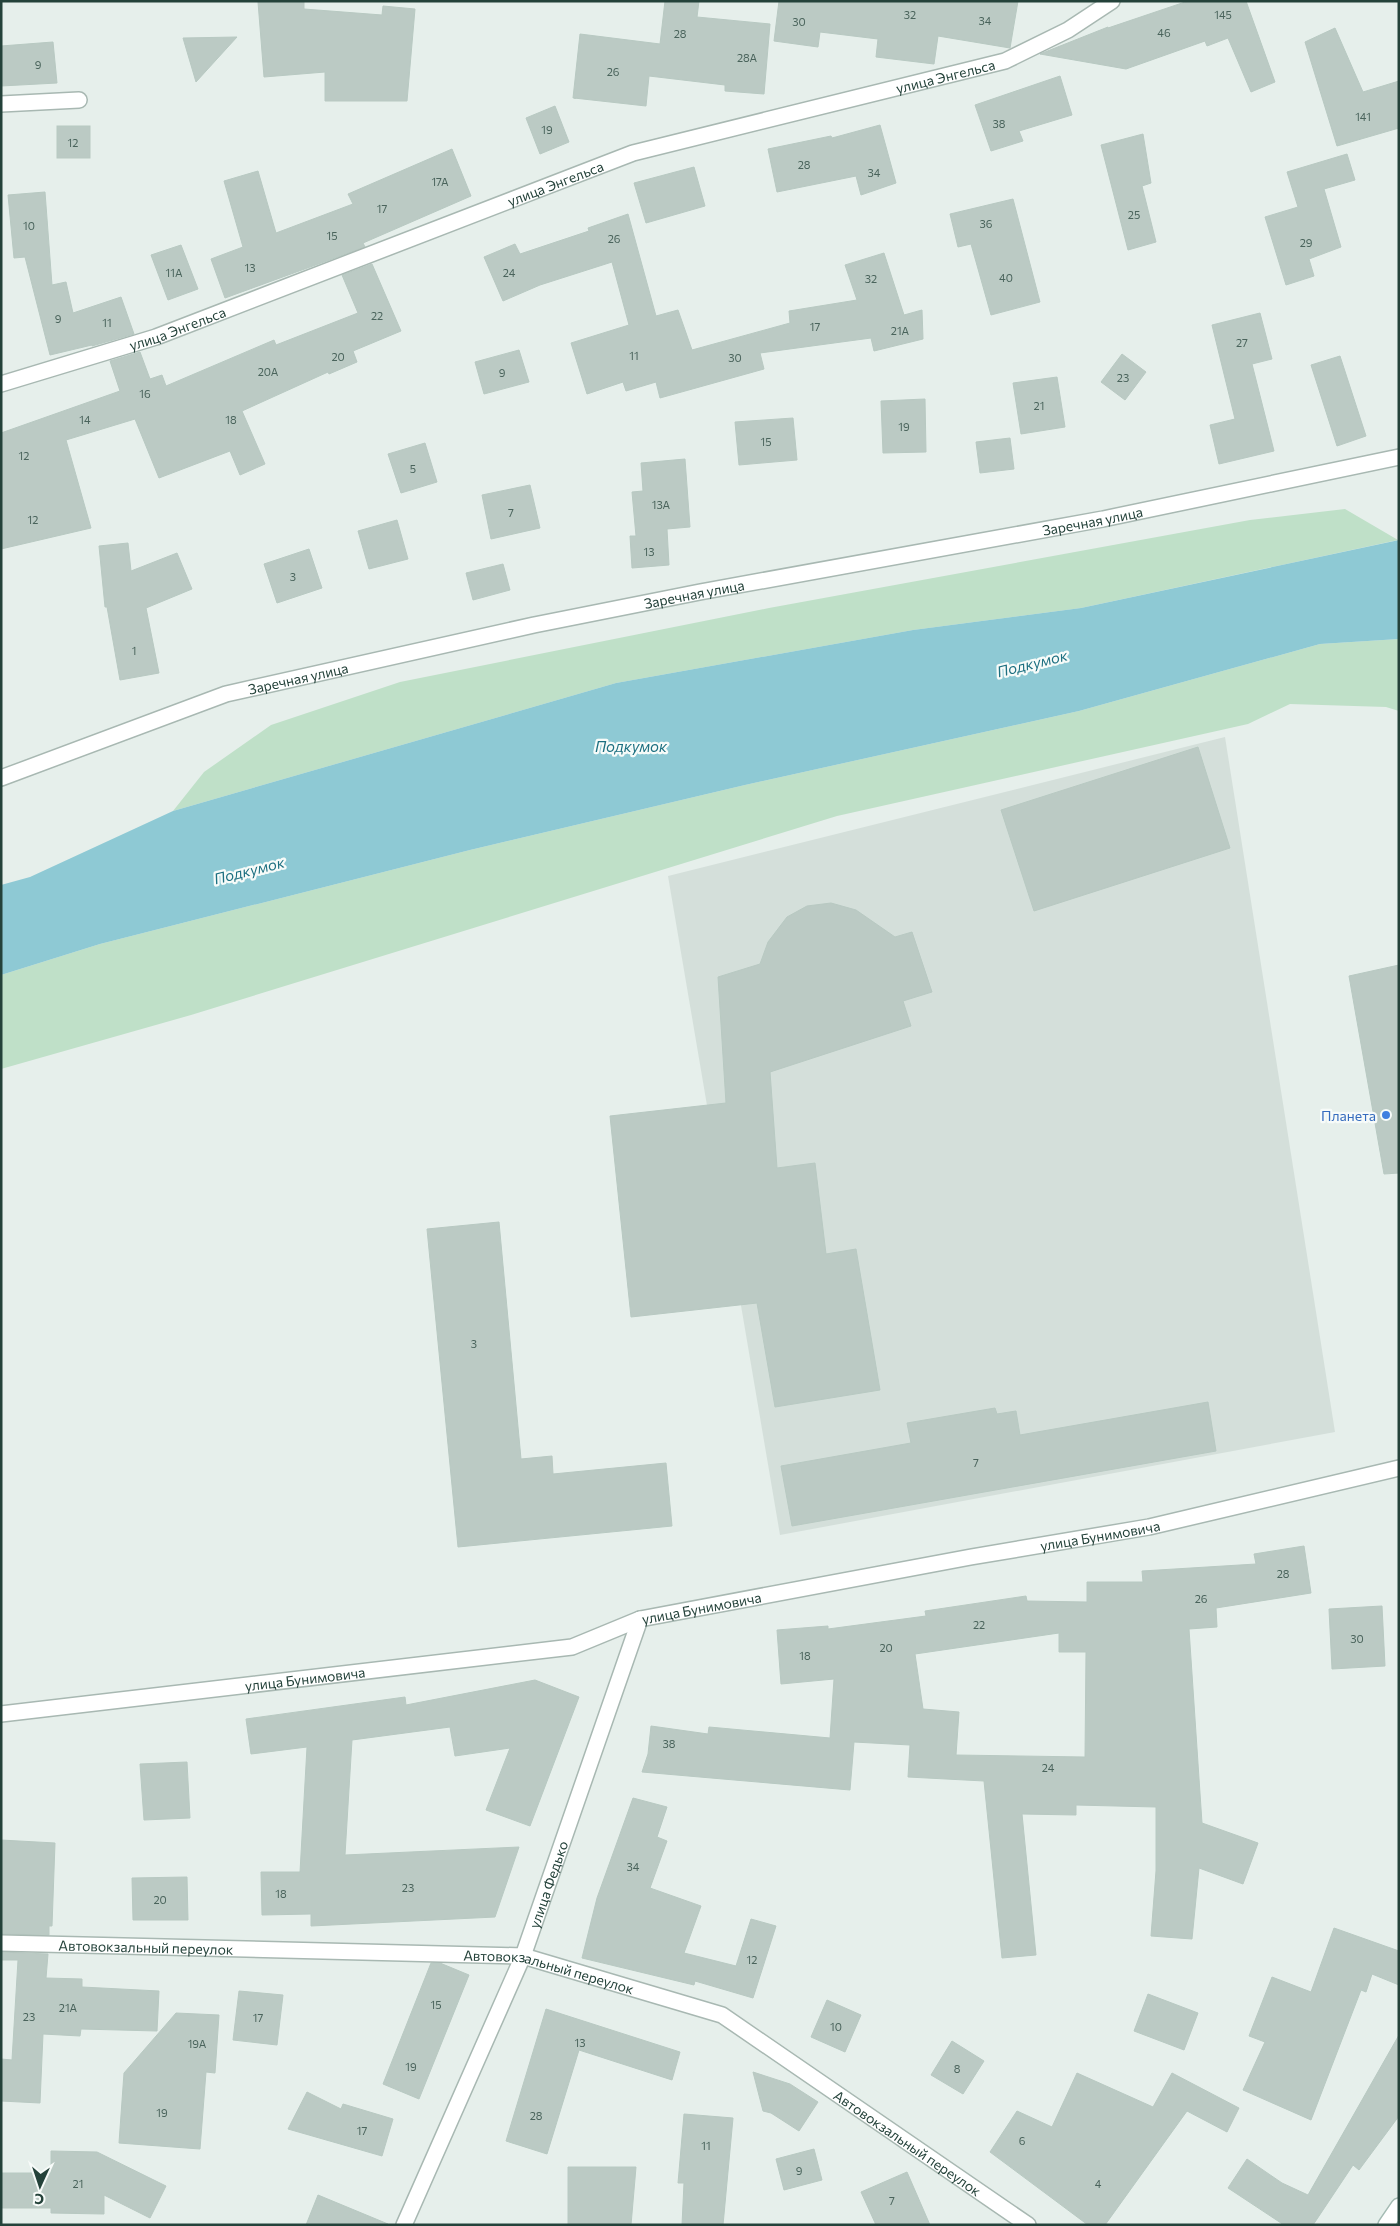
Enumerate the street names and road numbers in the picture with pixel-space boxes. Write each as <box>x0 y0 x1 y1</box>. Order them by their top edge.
street label: улица Энгельса <box>894 55 997 96</box>
street label: улица Энгельса <box>505 157 606 209</box>
street label: улица Энгельса <box>127 303 228 353</box>
street label: Заречная улица <box>1041 502 1144 538</box>
street label: Заречная улица <box>642 576 746 611</box>
street label: Заречная улица <box>246 658 350 697</box>
street label: улица Бунимовича <box>1039 1516 1162 1554</box>
street label: улица Бунимовича <box>640 1588 763 1627</box>
street label: улица Бунимовича <box>244 1663 366 1694</box>
street label: улица Федько <box>525 1838 571 1930</box>
street label: Автовокзальный переулок <box>58 1936 234 1957</box>
street label: Автовокзальный переулок <box>463 1946 636 1997</box>
street label: Автовокзальный переулок <box>831 2086 985 2199</box>

